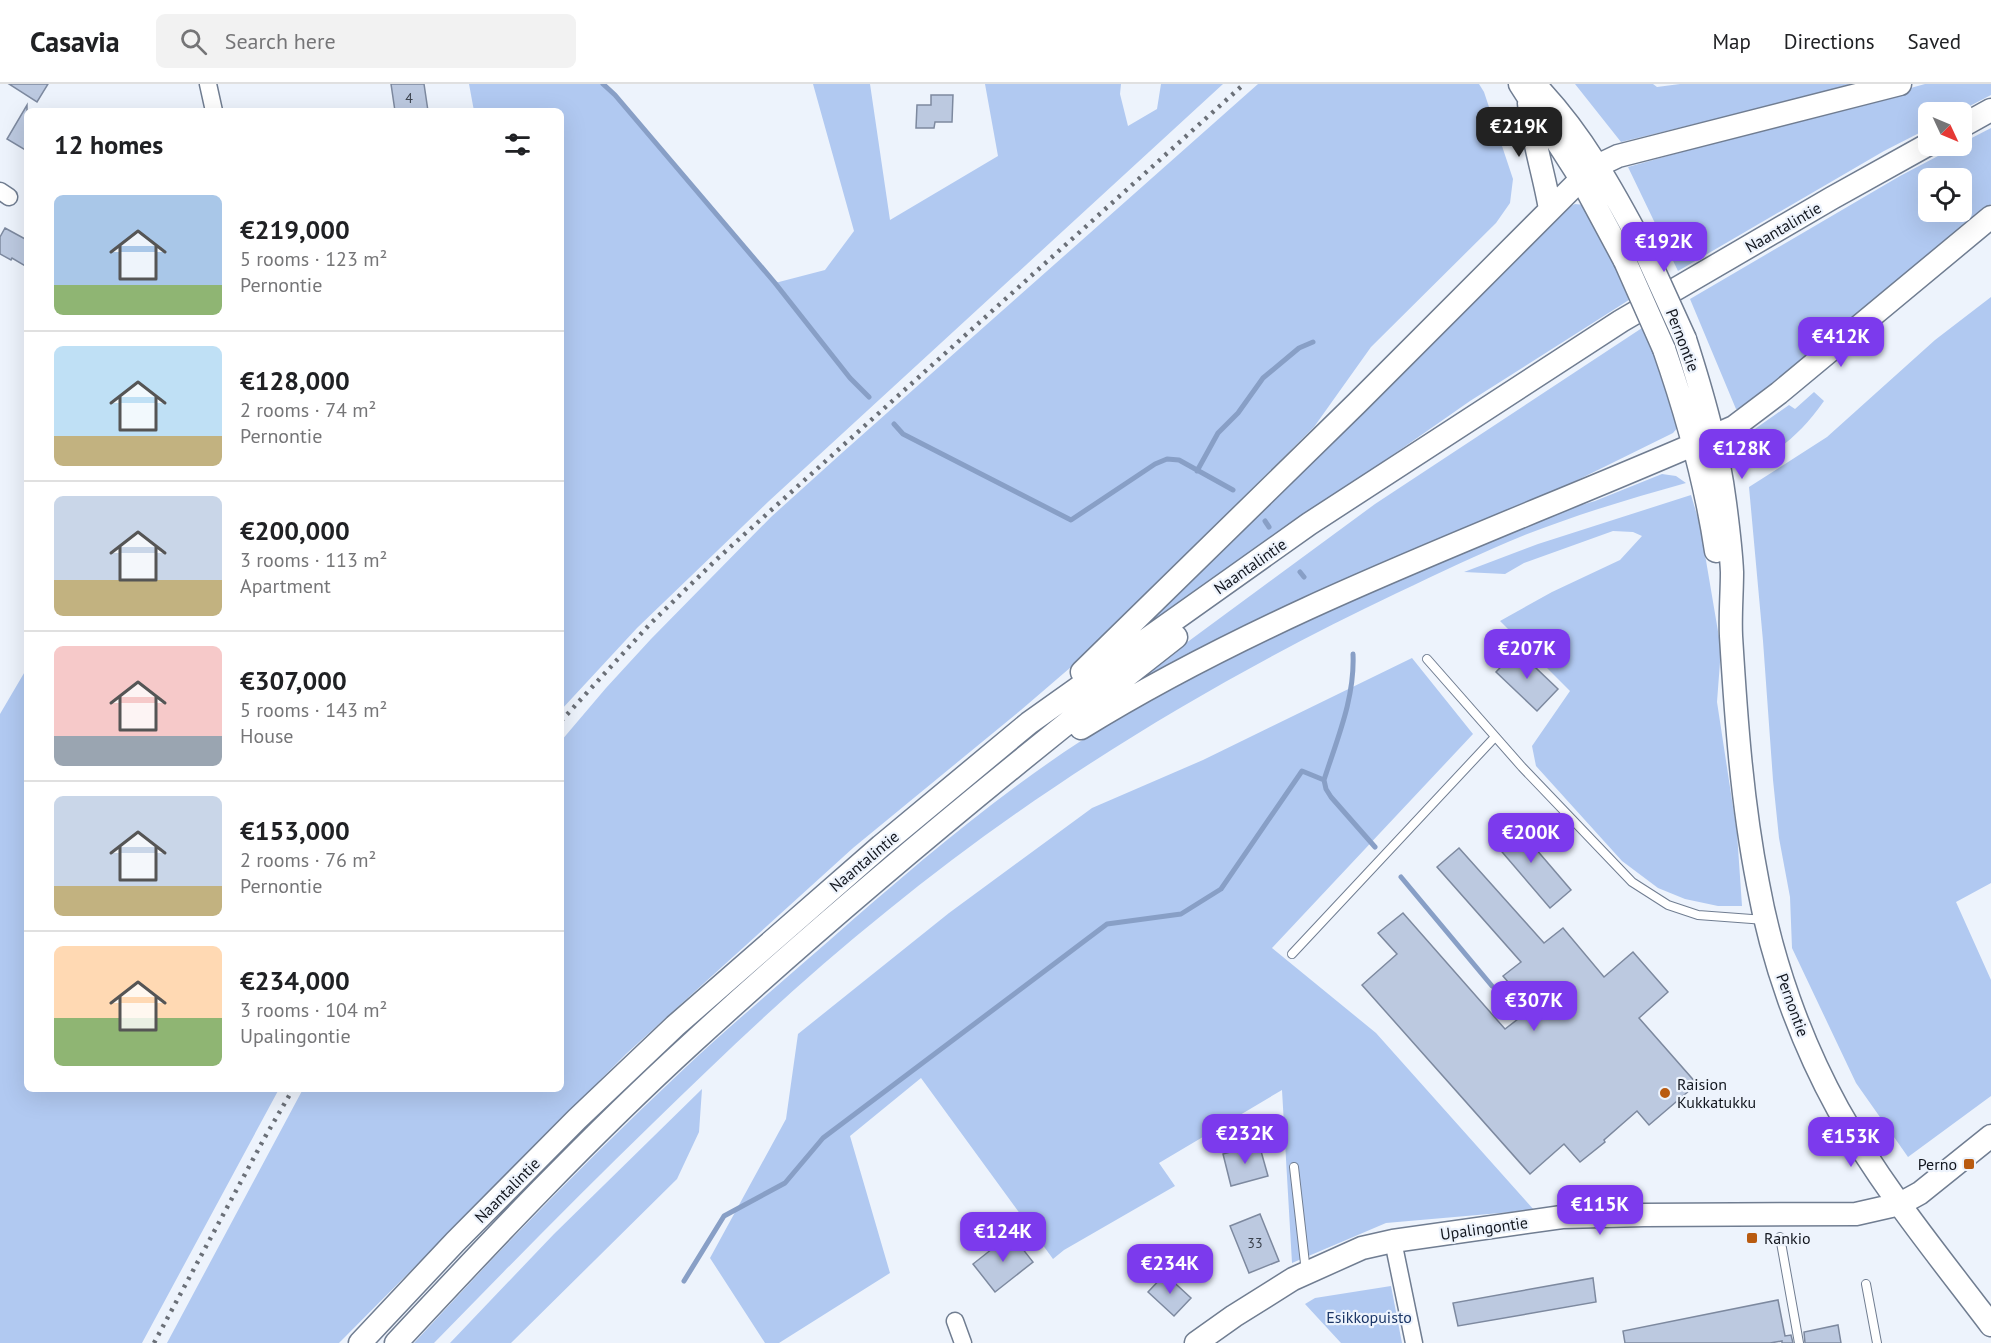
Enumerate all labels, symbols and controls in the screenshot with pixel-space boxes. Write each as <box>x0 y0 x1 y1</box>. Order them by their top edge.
search box <box>156 14 576 68</box>
text: Casavia <box>30 23 120 60</box>
icon: search <box>177 25 210 58</box>
text: Search here <box>225 27 336 55</box>
text: Map <box>1712 28 1751 55</box>
text: Directions <box>1784 28 1875 55</box>
text: Saved <box>1908 28 1961 55</box>
house number: 4 <box>405 89 413 107</box>
north arrow <box>1918 102 1972 156</box>
map controls <box>1918 102 1972 222</box>
pin: €219K <box>1477 107 1561 158</box>
text: €219K <box>1490 113 1548 139</box>
text: 12 homes <box>54 128 163 161</box>
icon: filters <box>501 128 534 161</box>
button: locate <box>1918 168 1972 222</box>
street label: Naantalintie <box>1741 197 1825 257</box>
text: €219,000 <box>240 213 350 246</box>
icon: home <box>102 219 174 291</box>
pin: €192K <box>1622 222 1706 273</box>
text: €192K <box>1635 228 1693 254</box>
text: 5 rooms · 123 m² <box>240 246 387 272</box>
text: Pernontie <box>240 272 322 298</box>
street label: Pernontie <box>1662 306 1704 374</box>
pin: €412K <box>1799 317 1883 368</box>
text: €412K <box>1812 323 1870 349</box>
text: €128,000 <box>240 364 350 397</box>
icon: home <box>102 370 174 442</box>
text: 2 rooms · 74 m² <box>240 397 376 423</box>
text: Pernontie <box>240 423 322 449</box>
pin: €128K <box>1700 429 1784 480</box>
text: €128K <box>1713 435 1771 461</box>
text: €200,000 <box>240 514 350 547</box>
icon: home <box>102 520 174 592</box>
street label: Naantalintie <box>1210 534 1290 598</box>
text: 3 rooms · 113 m² <box>240 547 387 573</box>
text: Apartment <box>240 573 331 599</box>
pin: €207K <box>1485 629 1569 680</box>
text: €207K <box>1498 635 1556 661</box>
text: €307,000 <box>240 664 347 697</box>
icon: home <box>102 670 174 742</box>
text: 5 rooms · 143 m² <box>240 697 387 723</box>
text: House <box>240 723 294 749</box>
pin: €200K <box>1489 813 1573 864</box>
text: €153,000 <box>240 814 350 847</box>
text: €200K <box>1502 819 1560 845</box>
icon: home <box>102 820 174 892</box>
street label: Naantalintie <box>825 826 903 896</box>
text: 2 rooms · 76 m² <box>240 847 376 873</box>
text: Pernontie <box>240 873 322 899</box>
text: €234,000 <box>240 964 350 997</box>
icon: home <box>102 970 174 1042</box>
street label: Pernontie <box>1772 971 1814 1039</box>
pin: €307K <box>1492 981 1576 1032</box>
text: €307K <box>1505 987 1563 1013</box>
text: 3 rooms · 104 m² <box>240 997 387 1023</box>
text: Upalingontie <box>240 1023 351 1049</box>
place label: Raision Kukkatukku <box>1677 1074 1756 1112</box>
marker: Raision Kukkatukku <box>1658 1086 1672 1100</box>
pin: €232K <box>1203 1114 1287 1165</box>
pin: €153K <box>1809 1117 1893 1168</box>
text: €232K <box>1216 1120 1274 1146</box>
text: €153K <box>1822 1123 1880 1149</box>
street label: Naantalintie <box>470 1153 544 1227</box>
place label: Perno <box>1918 1154 1957 1174</box>
marker: Perno <box>1962 1157 1976 1171</box>
pin: €115K <box>1558 1185 1642 1236</box>
text: €115K <box>1571 1191 1629 1217</box>
pin: €124K <box>961 1212 1045 1263</box>
street label: Upalingontie <box>1439 1212 1529 1244</box>
text: €124K <box>974 1218 1032 1244</box>
place label: Rankio <box>1764 1228 1811 1248</box>
marker: Rankio <box>1745 1231 1759 1245</box>
house number: 33 <box>1247 1234 1263 1252</box>
pin: €234K <box>1128 1244 1212 1295</box>
text: €234K <box>1141 1250 1199 1276</box>
park label: Esikkopuisto <box>1326 1307 1412 1327</box>

